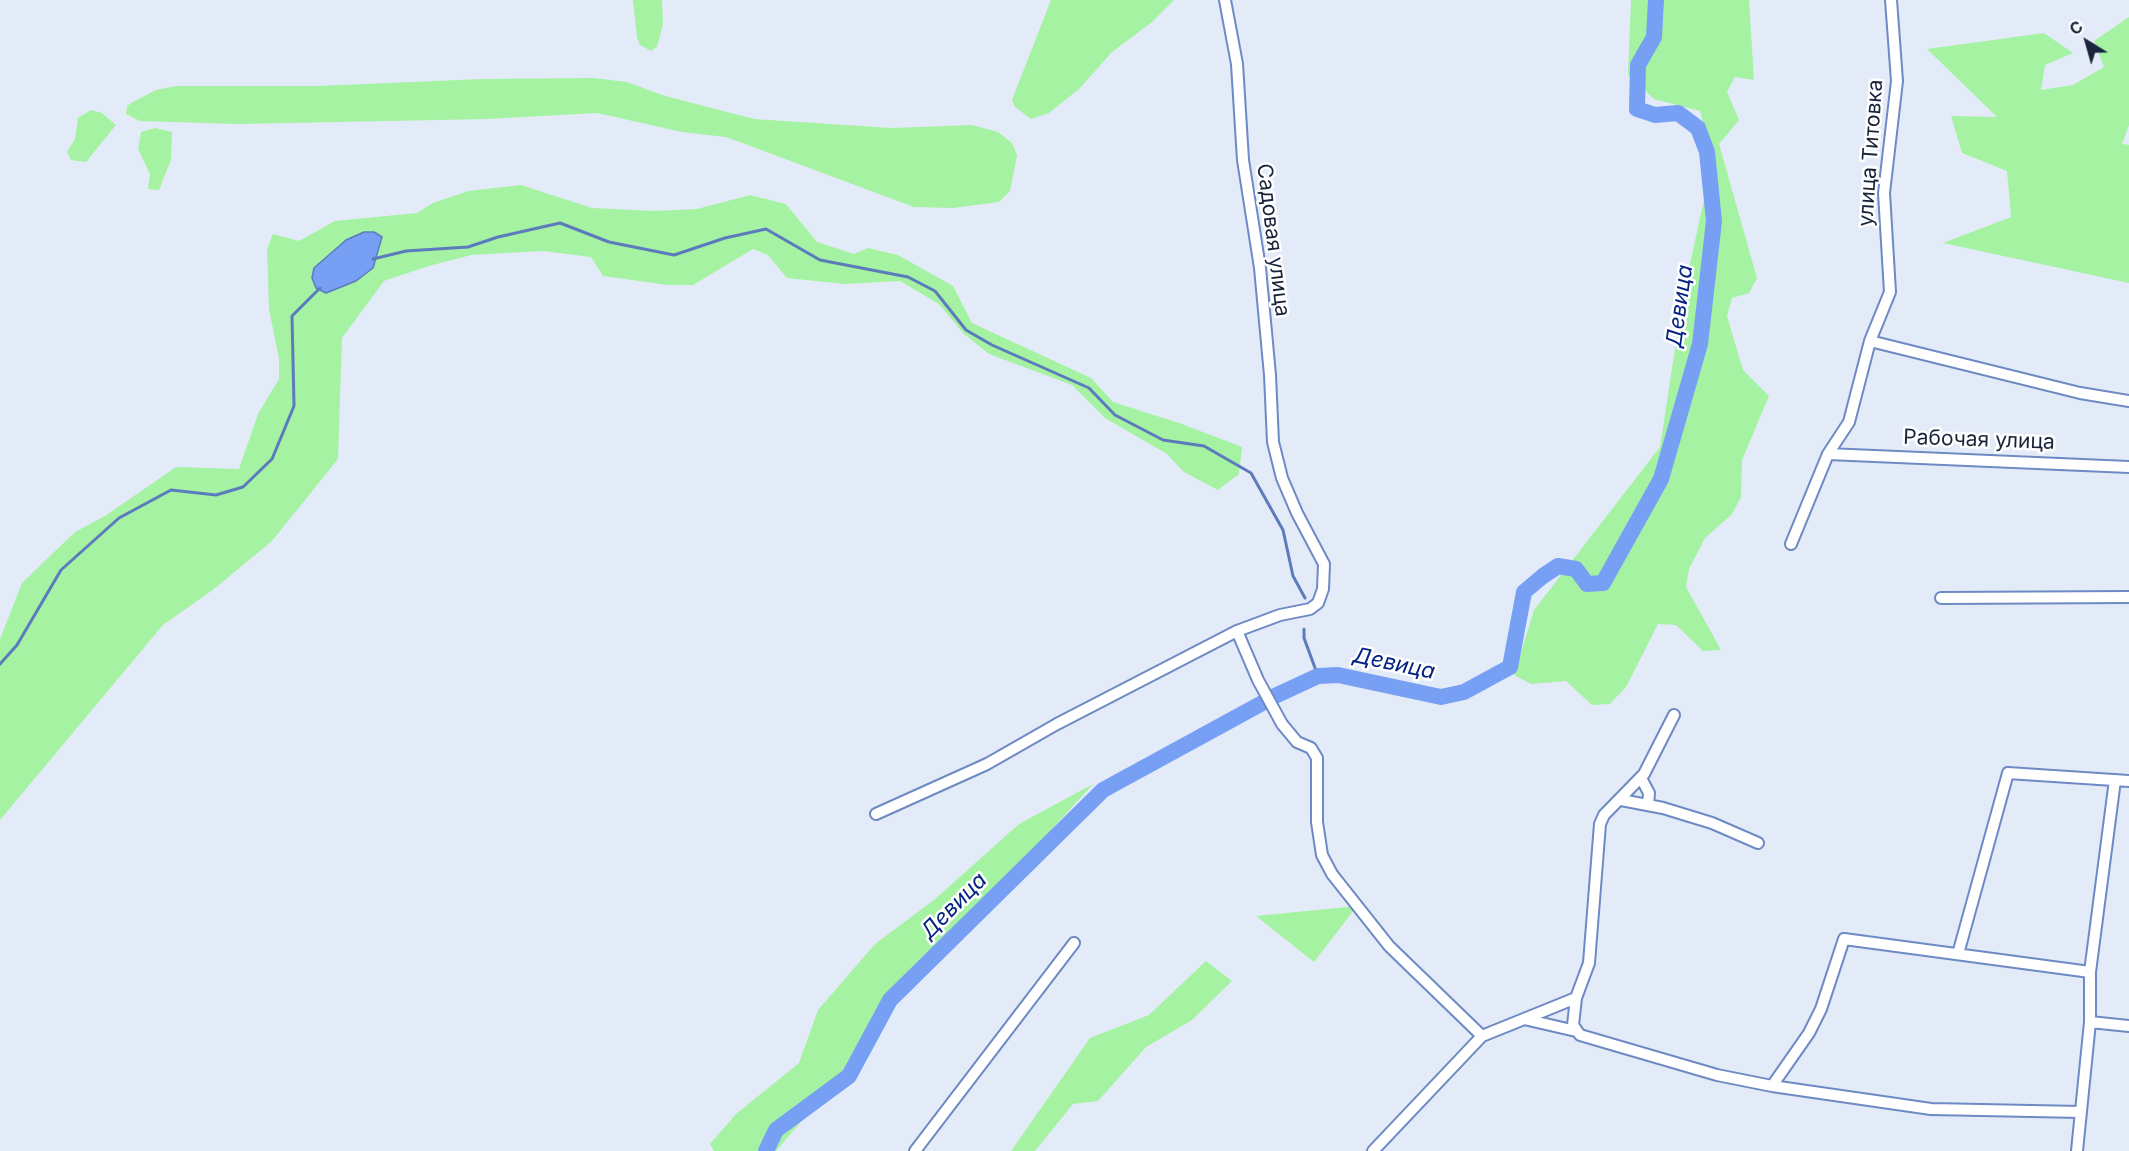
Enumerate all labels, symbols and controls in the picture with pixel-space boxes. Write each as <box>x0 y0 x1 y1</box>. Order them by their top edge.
north arrow <box>2057 12 2117 72</box>
text: С <box>2065 16 2087 39</box>
street label: улица Титовка <box>1853 79 1889 227</box>
street label: Садовая улица <box>1251 162 1295 318</box>
water label: Девица <box>1661 263 1699 349</box>
street label: Рабочая улица <box>1903 425 2055 455</box>
water label: Девица <box>1351 642 1437 686</box>
water label: Девица <box>915 867 993 945</box>

